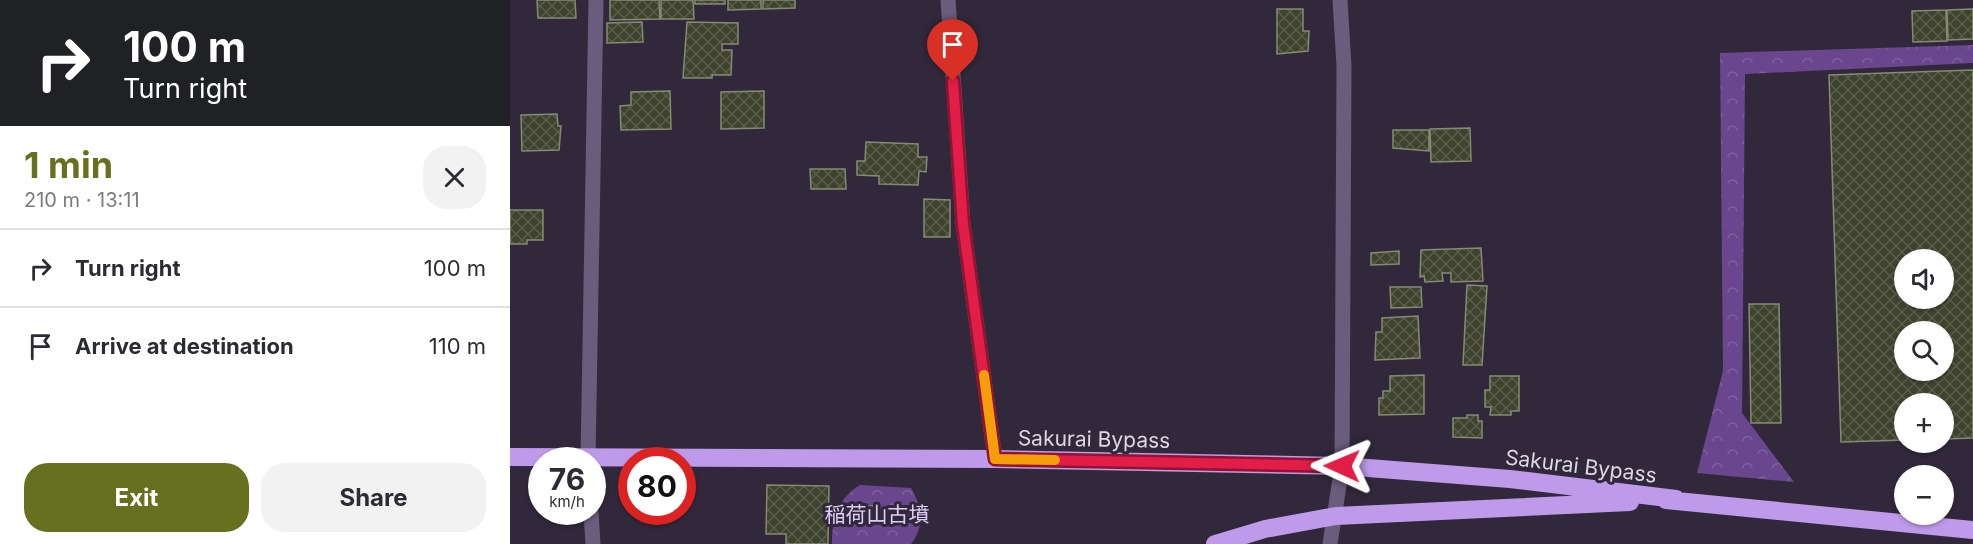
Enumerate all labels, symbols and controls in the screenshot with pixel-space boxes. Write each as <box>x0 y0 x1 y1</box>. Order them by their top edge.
pin <box>927 19 978 81</box>
text: 100 m <box>123 21 246 72</box>
icon: right <box>24 24 102 102</box>
icon: arrive <box>936 28 969 61</box>
text: Turn right <box>123 72 247 105</box>
text: 1 min <box>24 143 113 187</box>
button: close <box>423 146 486 209</box>
text: 210 m · 13:11 <box>24 188 140 212</box>
map controls <box>1894 249 1954 525</box>
button: sound <box>1894 249 1954 309</box>
icon: right <box>24 252 57 285</box>
text: Turn right <box>75 255 181 281</box>
text: 100 m <box>424 255 486 281</box>
button: search <box>1894 321 1954 381</box>
icon: arrive <box>24 330 57 363</box>
text: Arrive at destination <box>75 333 294 359</box>
text: 110 m <box>429 333 486 359</box>
button: + <box>1894 393 1954 453</box>
street label: Sakurai Bypass <box>1018 425 1170 453</box>
position arrow <box>1310 434 1374 498</box>
street label: Sakurai Bypass <box>1504 444 1658 488</box>
speed limit sign: 80 <box>618 447 696 525</box>
text: 76 <box>549 461 585 497</box>
button: Exit <box>24 463 249 532</box>
button: Share <box>261 463 486 532</box>
button: − <box>1894 465 1954 525</box>
text: km/h <box>549 492 585 511</box>
park label: 稲荷山古墳 <box>825 502 930 527</box>

